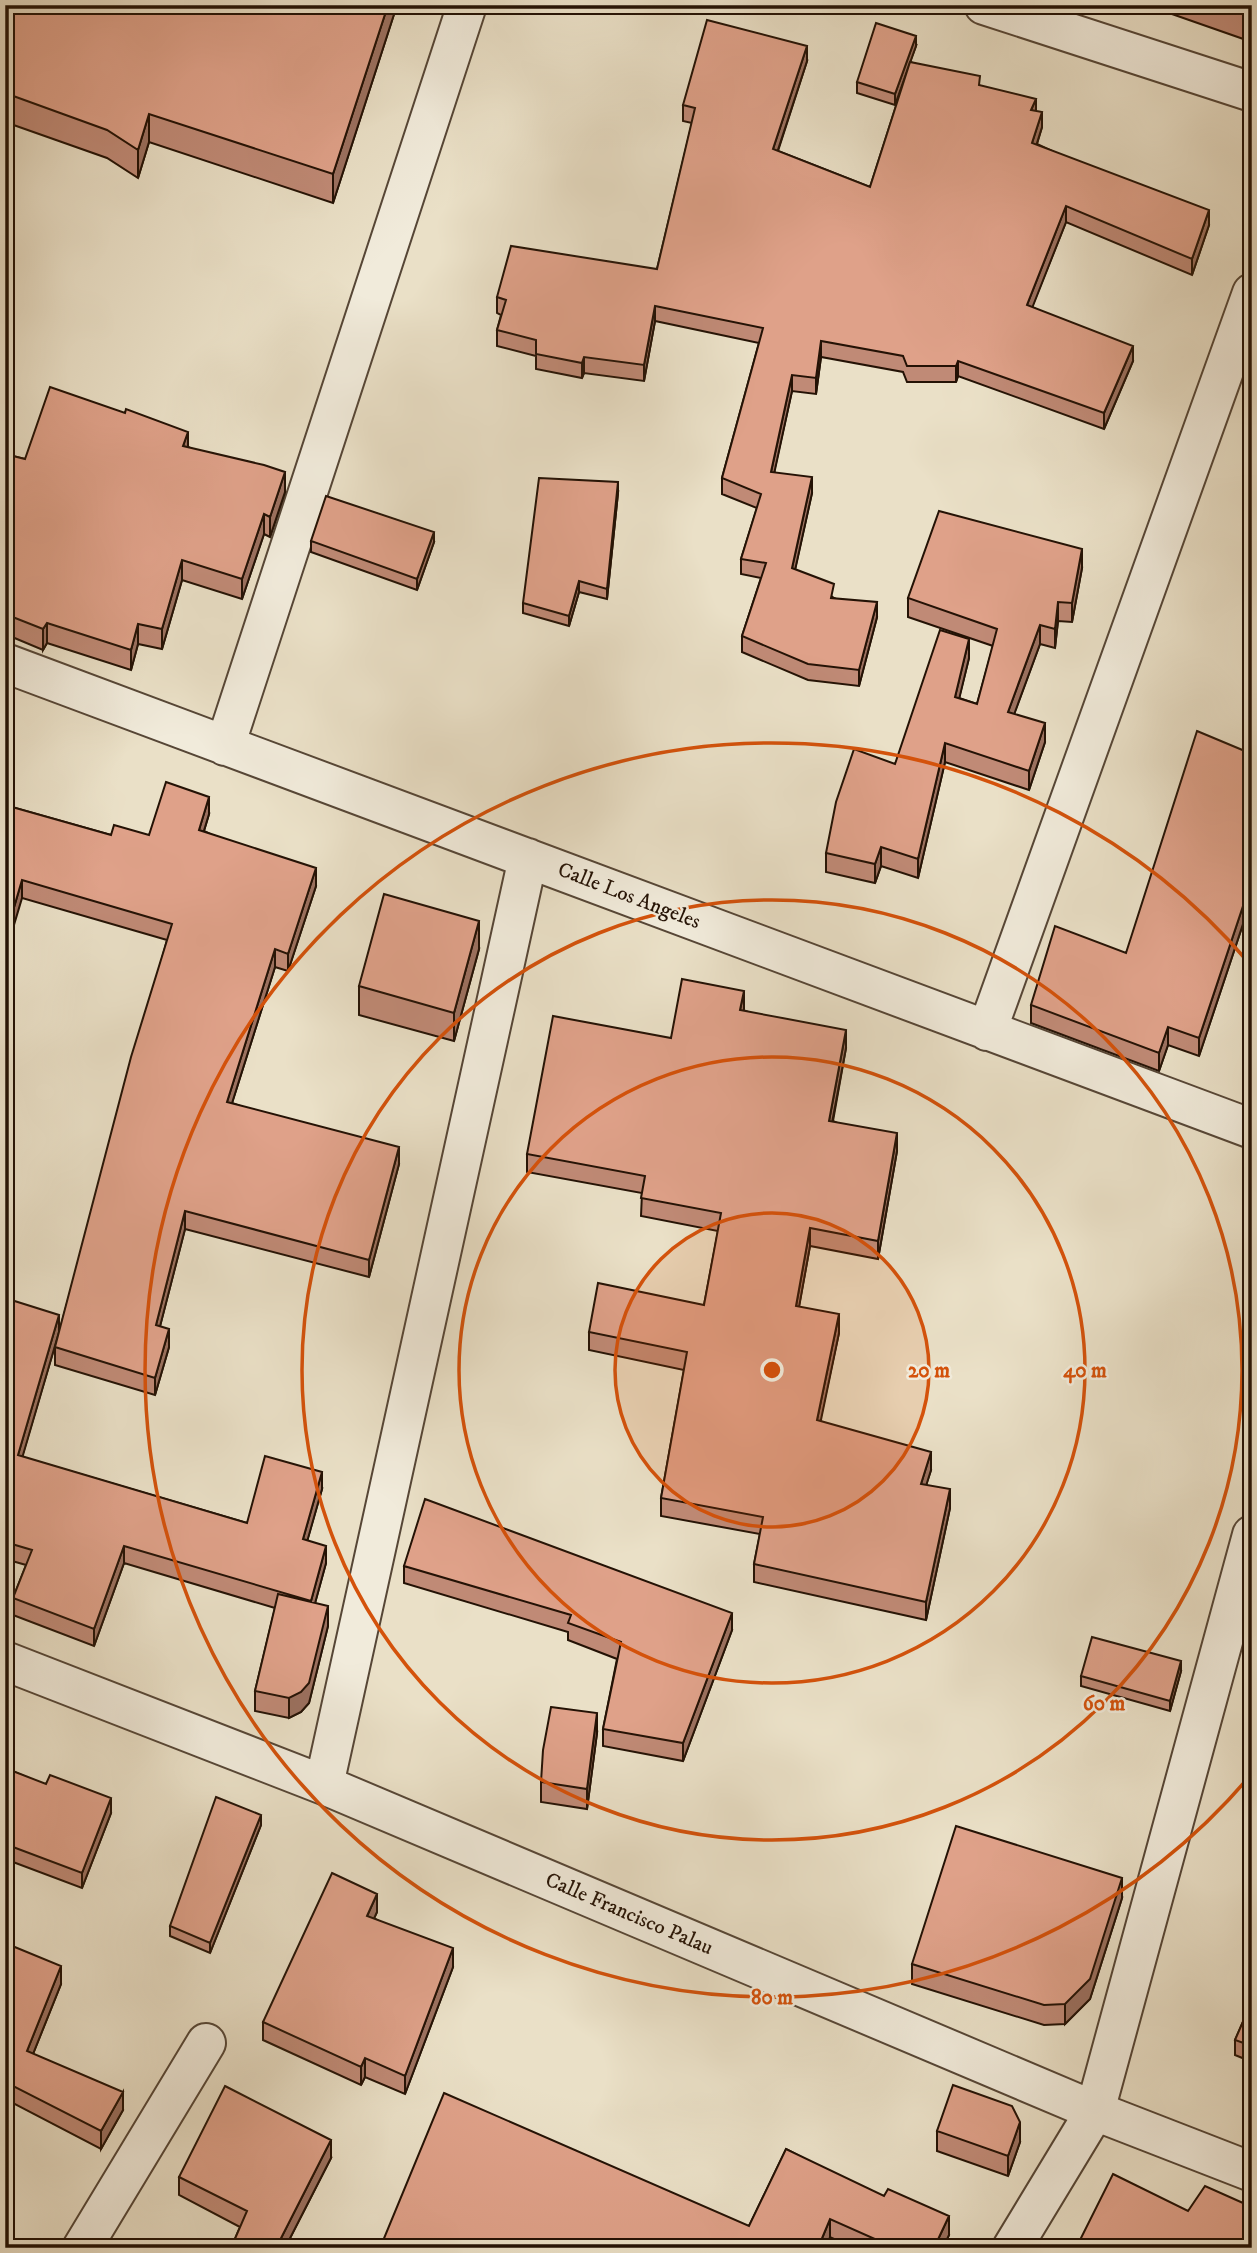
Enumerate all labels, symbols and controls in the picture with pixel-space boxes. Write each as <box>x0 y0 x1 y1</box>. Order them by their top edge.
street label: Calle Los Angeles <box>554 857 704 935</box>
centre of rings <box>760 1358 784 1382</box>
text: 20 m <box>908 1358 950 1384</box>
text: 40 m <box>1063 1358 1107 1384</box>
text: 60 m <box>1083 1691 1125 1717</box>
street label: Calle Francisco Palau <box>541 1867 717 1961</box>
text: 80 m <box>751 1985 793 2011</box>

